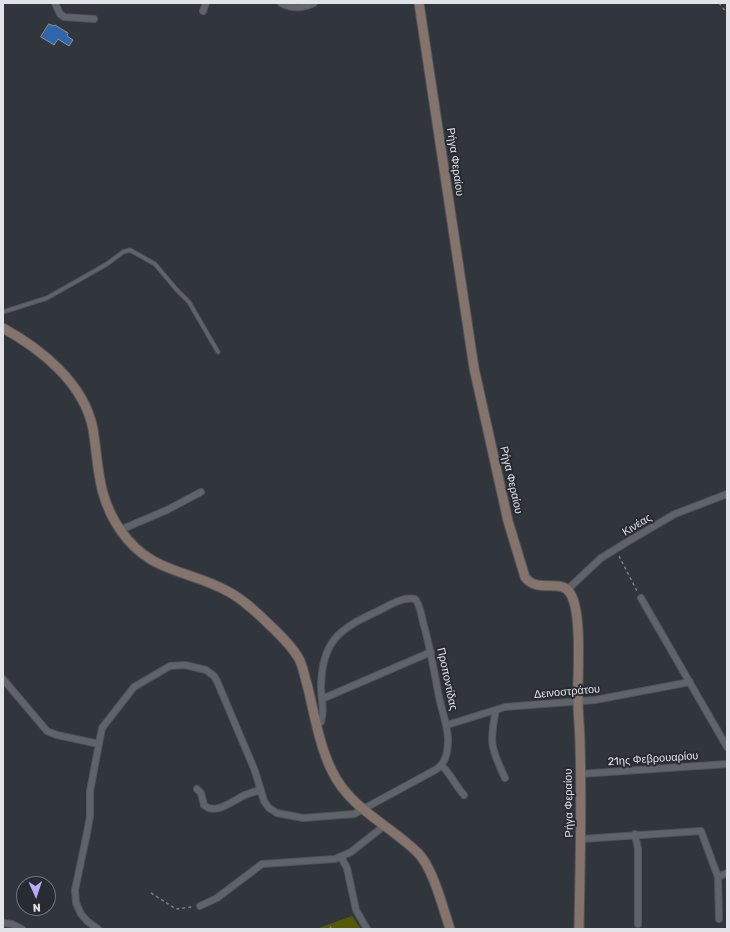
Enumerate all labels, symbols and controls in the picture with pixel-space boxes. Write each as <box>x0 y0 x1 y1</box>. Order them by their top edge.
street label: Ρήγα Φεραίου <box>444 127 466 197</box>
street label: Ρήγα Φεραίου <box>497 445 525 515</box>
street label: Κινέας <box>620 511 654 539</box>
street label: Προποντίδας <box>434 646 460 712</box>
street label: Δεινοστράτου <box>533 683 601 701</box>
street label: 21ης Φεβρουαρίου <box>607 749 699 769</box>
street label: Ρήγα Φεραίου <box>562 768 576 838</box>
north arrow <box>16 876 56 916</box>
text: N <box>32 901 41 914</box>

